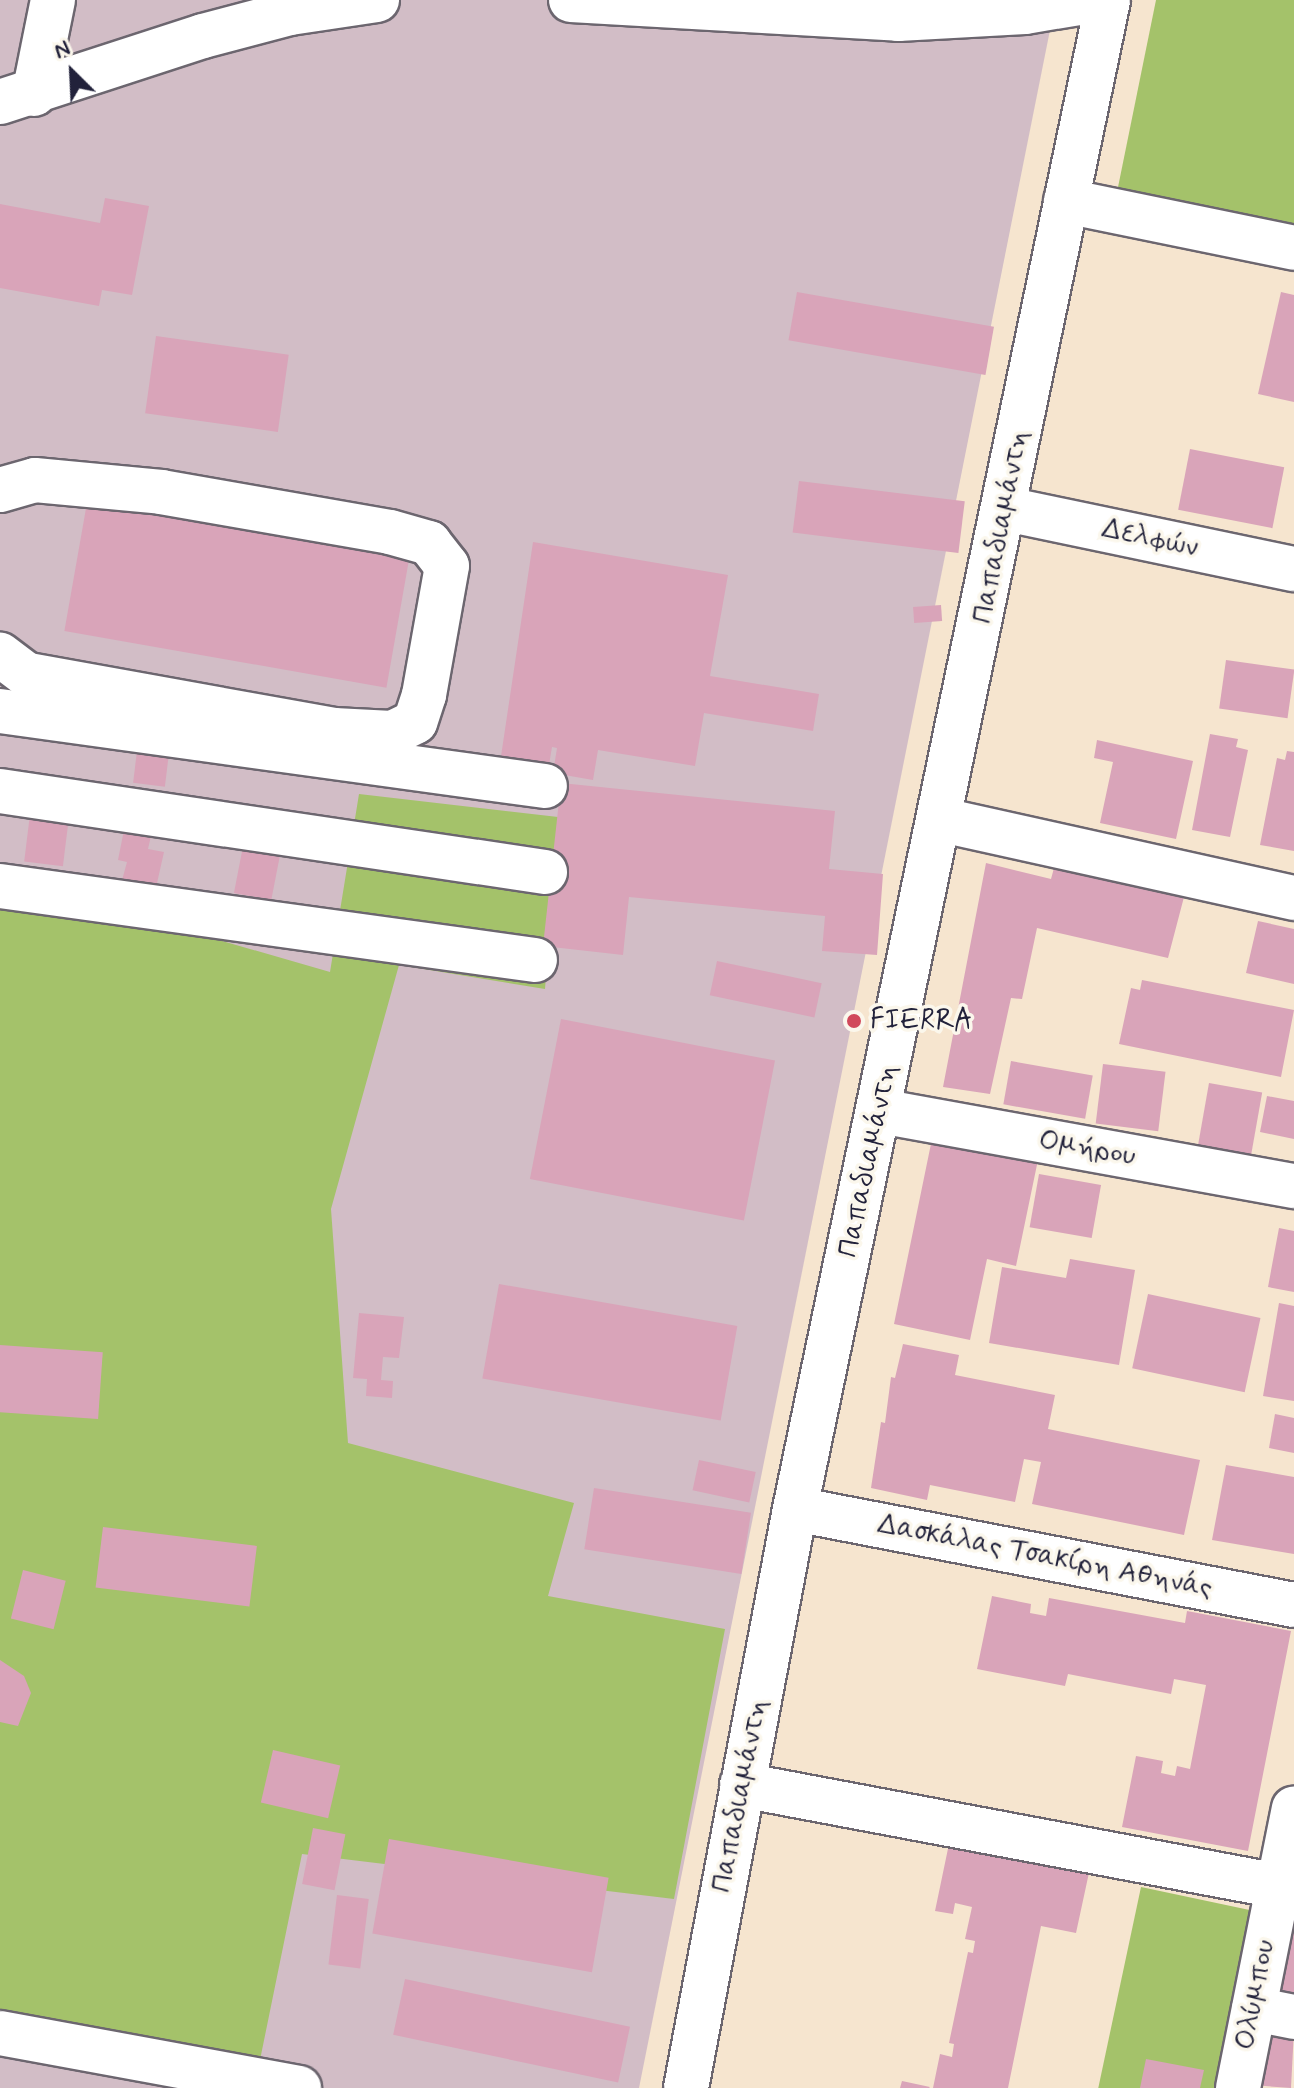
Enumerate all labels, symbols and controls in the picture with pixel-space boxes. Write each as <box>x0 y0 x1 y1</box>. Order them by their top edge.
north arrow <box>32 32 112 112</box>
text: N <box>50 34 75 66</box>
street label: Παπαδιαμάντη <box>967 428 1037 626</box>
street label: Δελφών <box>1099 512 1201 566</box>
place label: FIERRA <box>870 1004 973 1038</box>
marker: FIERRA <box>845 1012 863 1030</box>
street label: Παπαδιαμάντη <box>832 1062 906 1260</box>
street label: Ομήρου <box>1036 1124 1138 1174</box>
street label: Δασκάλας Τσακίρη Αθηνάς <box>875 1508 1215 1606</box>
street label: Παπαδιαμάντη <box>706 1697 776 1895</box>
street label: Ολύμπου <box>1229 1937 1283 2053</box>

